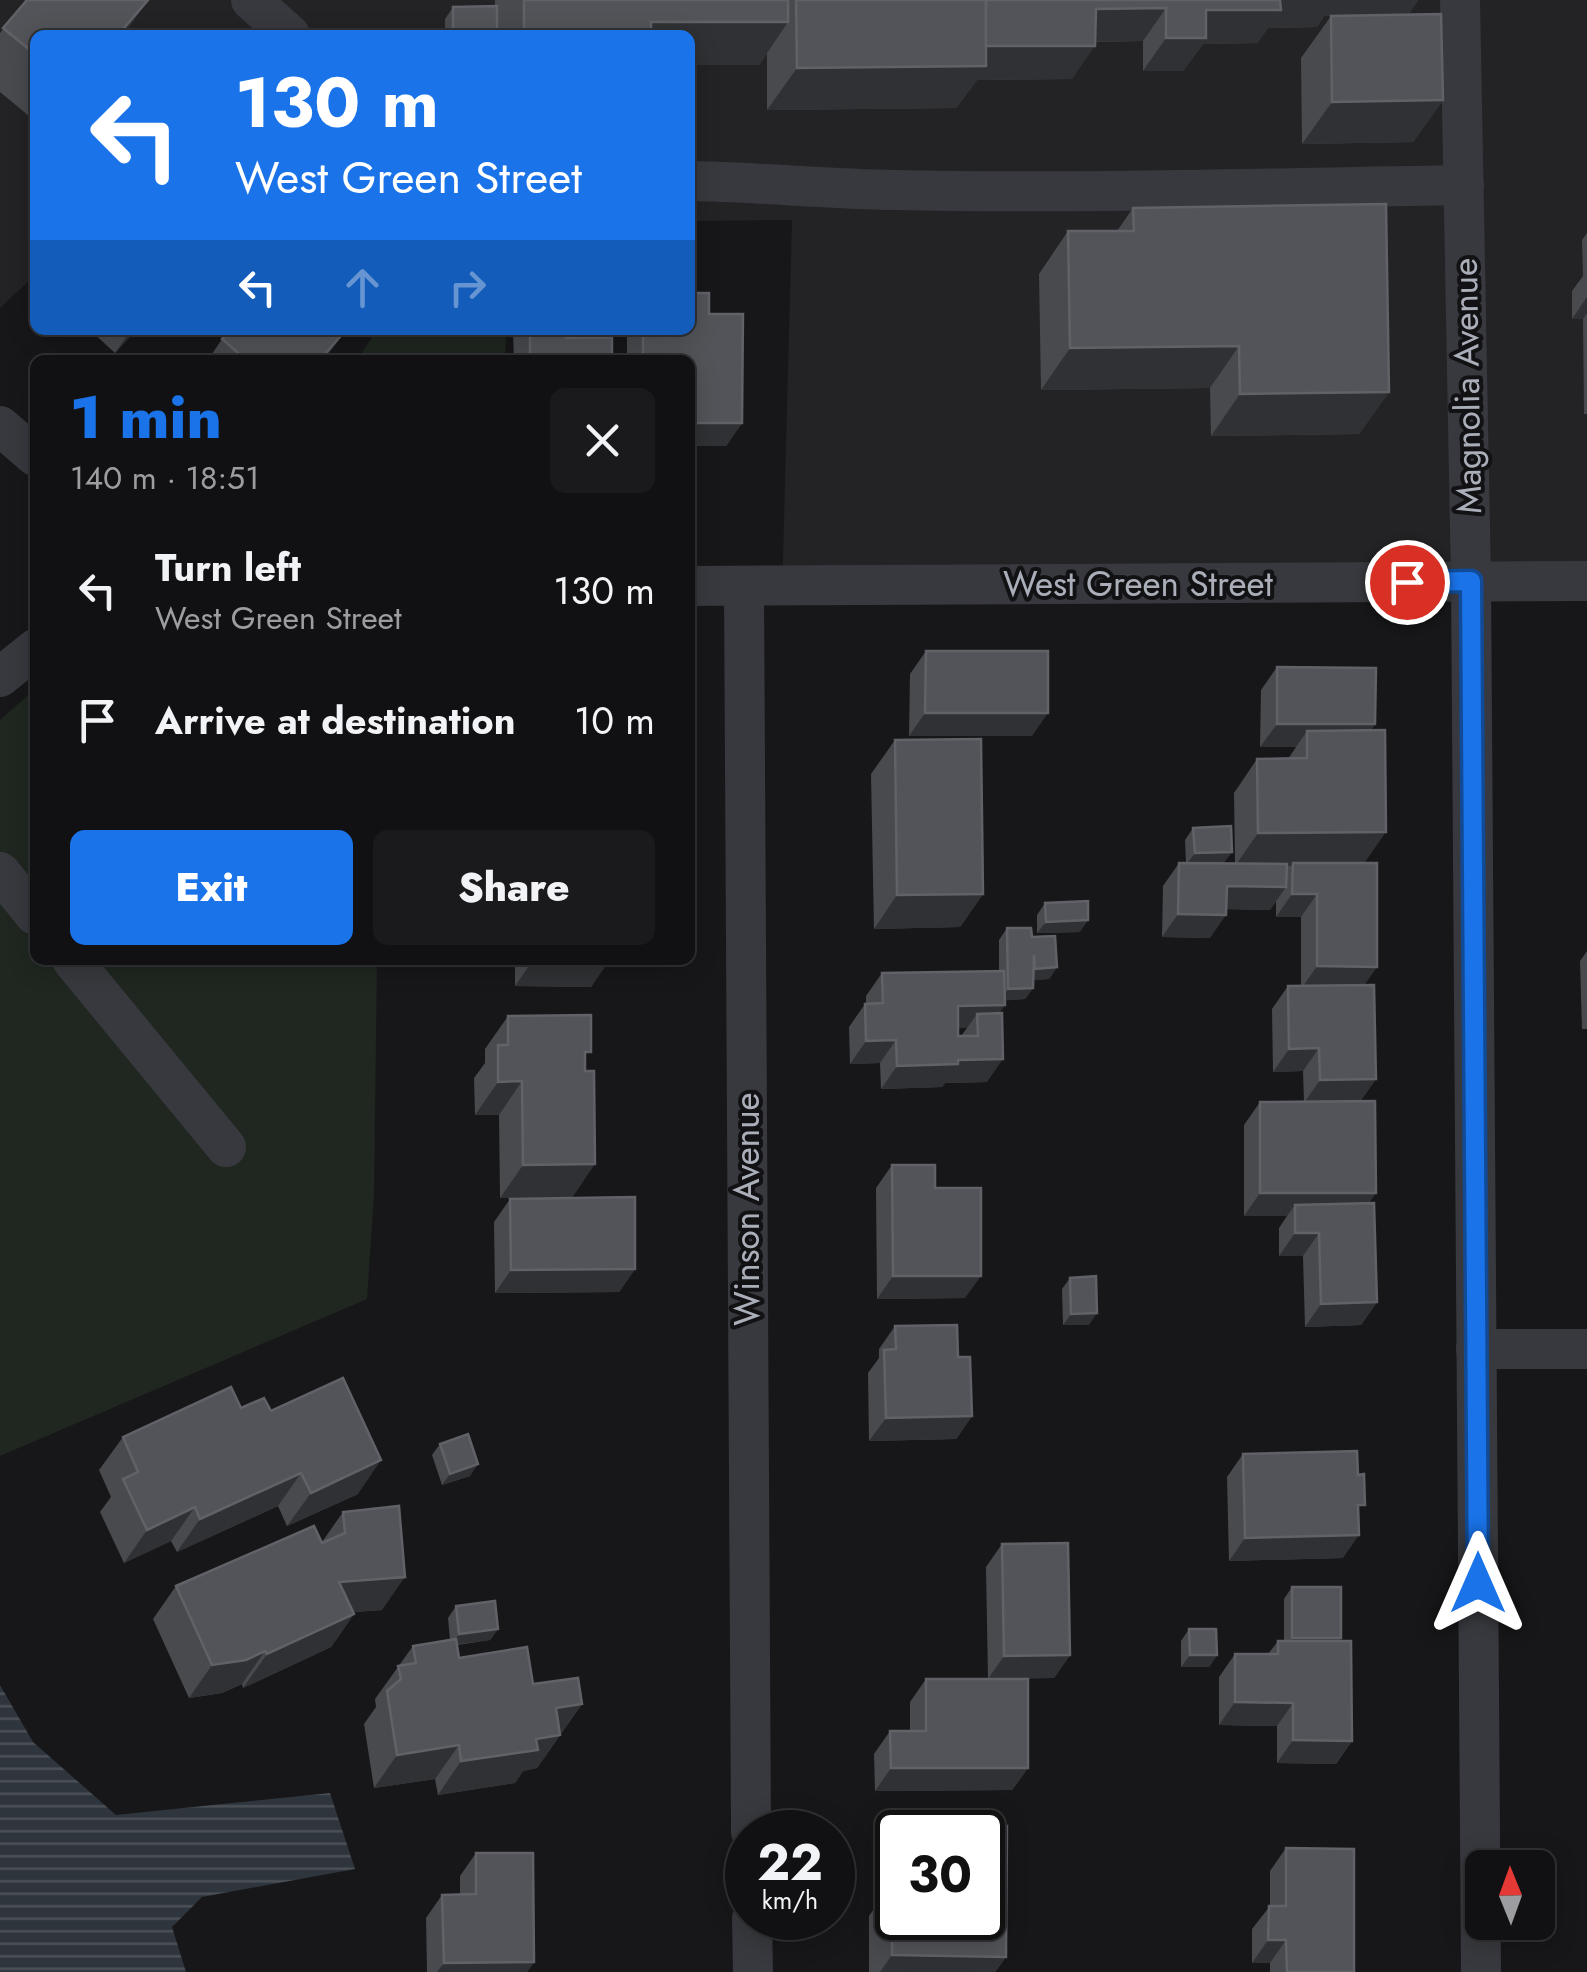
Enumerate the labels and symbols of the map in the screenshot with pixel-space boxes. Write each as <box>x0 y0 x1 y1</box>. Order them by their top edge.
street label: Magnolia Avenue <box>1440 258 1494 514</box>
pin <box>1365 540 1450 625</box>
street label: West Green Street <box>1003 559 1274 609</box>
street label: Winson Avenue <box>722 1092 772 1326</box>
position arrow <box>1426 1531 1530 1635</box>
speed limit sign: 30 <box>875 1810 1005 1940</box>
north arrow <box>1465 1850 1555 1940</box>

